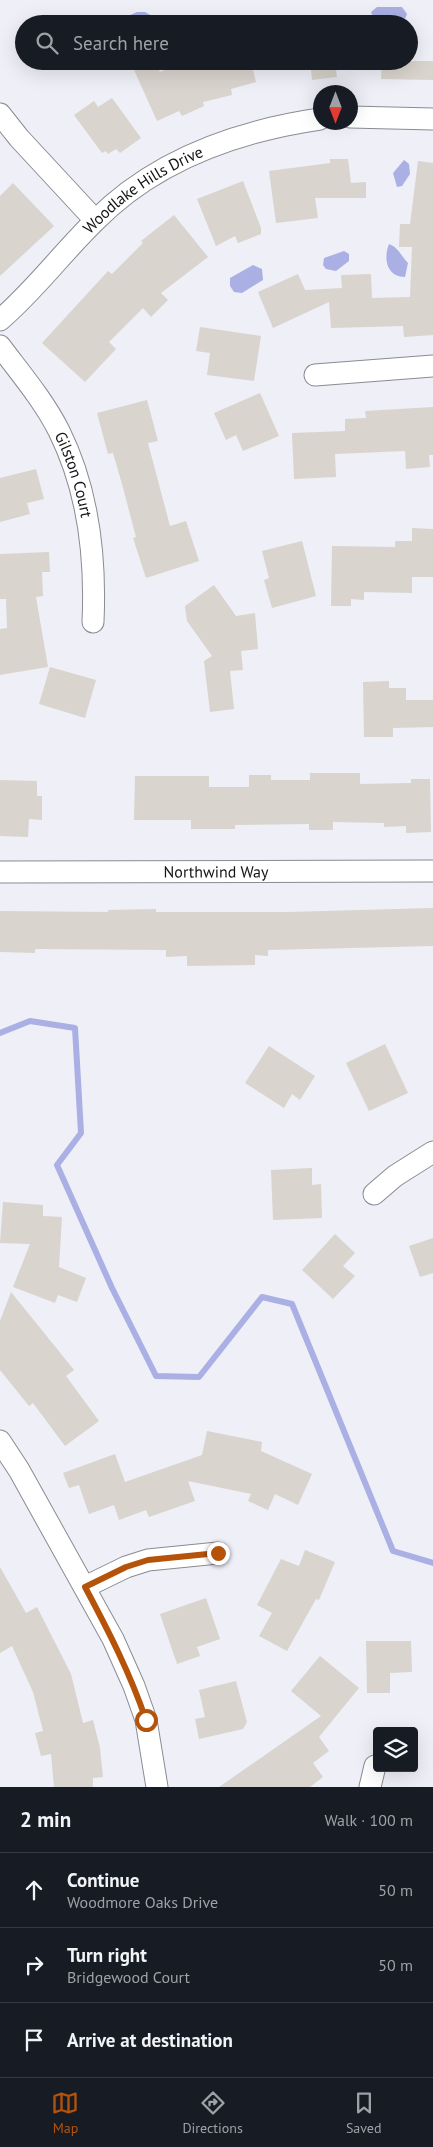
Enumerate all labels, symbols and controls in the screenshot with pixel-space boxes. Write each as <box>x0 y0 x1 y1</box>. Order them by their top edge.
search box <box>15 15 418 70</box>
icon: search <box>33 29 61 57</box>
text: Search here <box>73 31 169 55</box>
north arrow <box>313 85 358 130</box>
street label: Woodlake Hills Drive <box>78 141 206 238</box>
street label: Gilston Court <box>51 428 97 520</box>
street label: Northwind Way <box>164 861 269 882</box>
route end <box>207 1542 230 1565</box>
route start <box>135 1709 158 1732</box>
map controls <box>373 1727 418 1772</box>
button: layers <box>373 1727 418 1772</box>
text: 2 min <box>20 1806 71 1833</box>
text: Walk · 100 m <box>324 1810 413 1830</box>
text: Continue <box>67 1868 139 1892</box>
icon: ahead <box>20 1876 48 1904</box>
text: 50 m <box>378 1880 413 1900</box>
text: Woodmore Oaks Drive <box>67 1892 218 1912</box>
text: Turn right <box>67 1943 147 1967</box>
icon: right <box>20 1951 48 1979</box>
text: 50 m <box>378 1955 413 1975</box>
text: Bridgewood Court <box>67 1967 190 1987</box>
icon: arrive <box>20 2026 48 2054</box>
text: Arrive at destination <box>67 2028 233 2052</box>
tab: Map <box>51 2089 79 2137</box>
tab: Directions <box>182 2089 243 2137</box>
tab: Saved <box>346 2089 382 2137</box>

